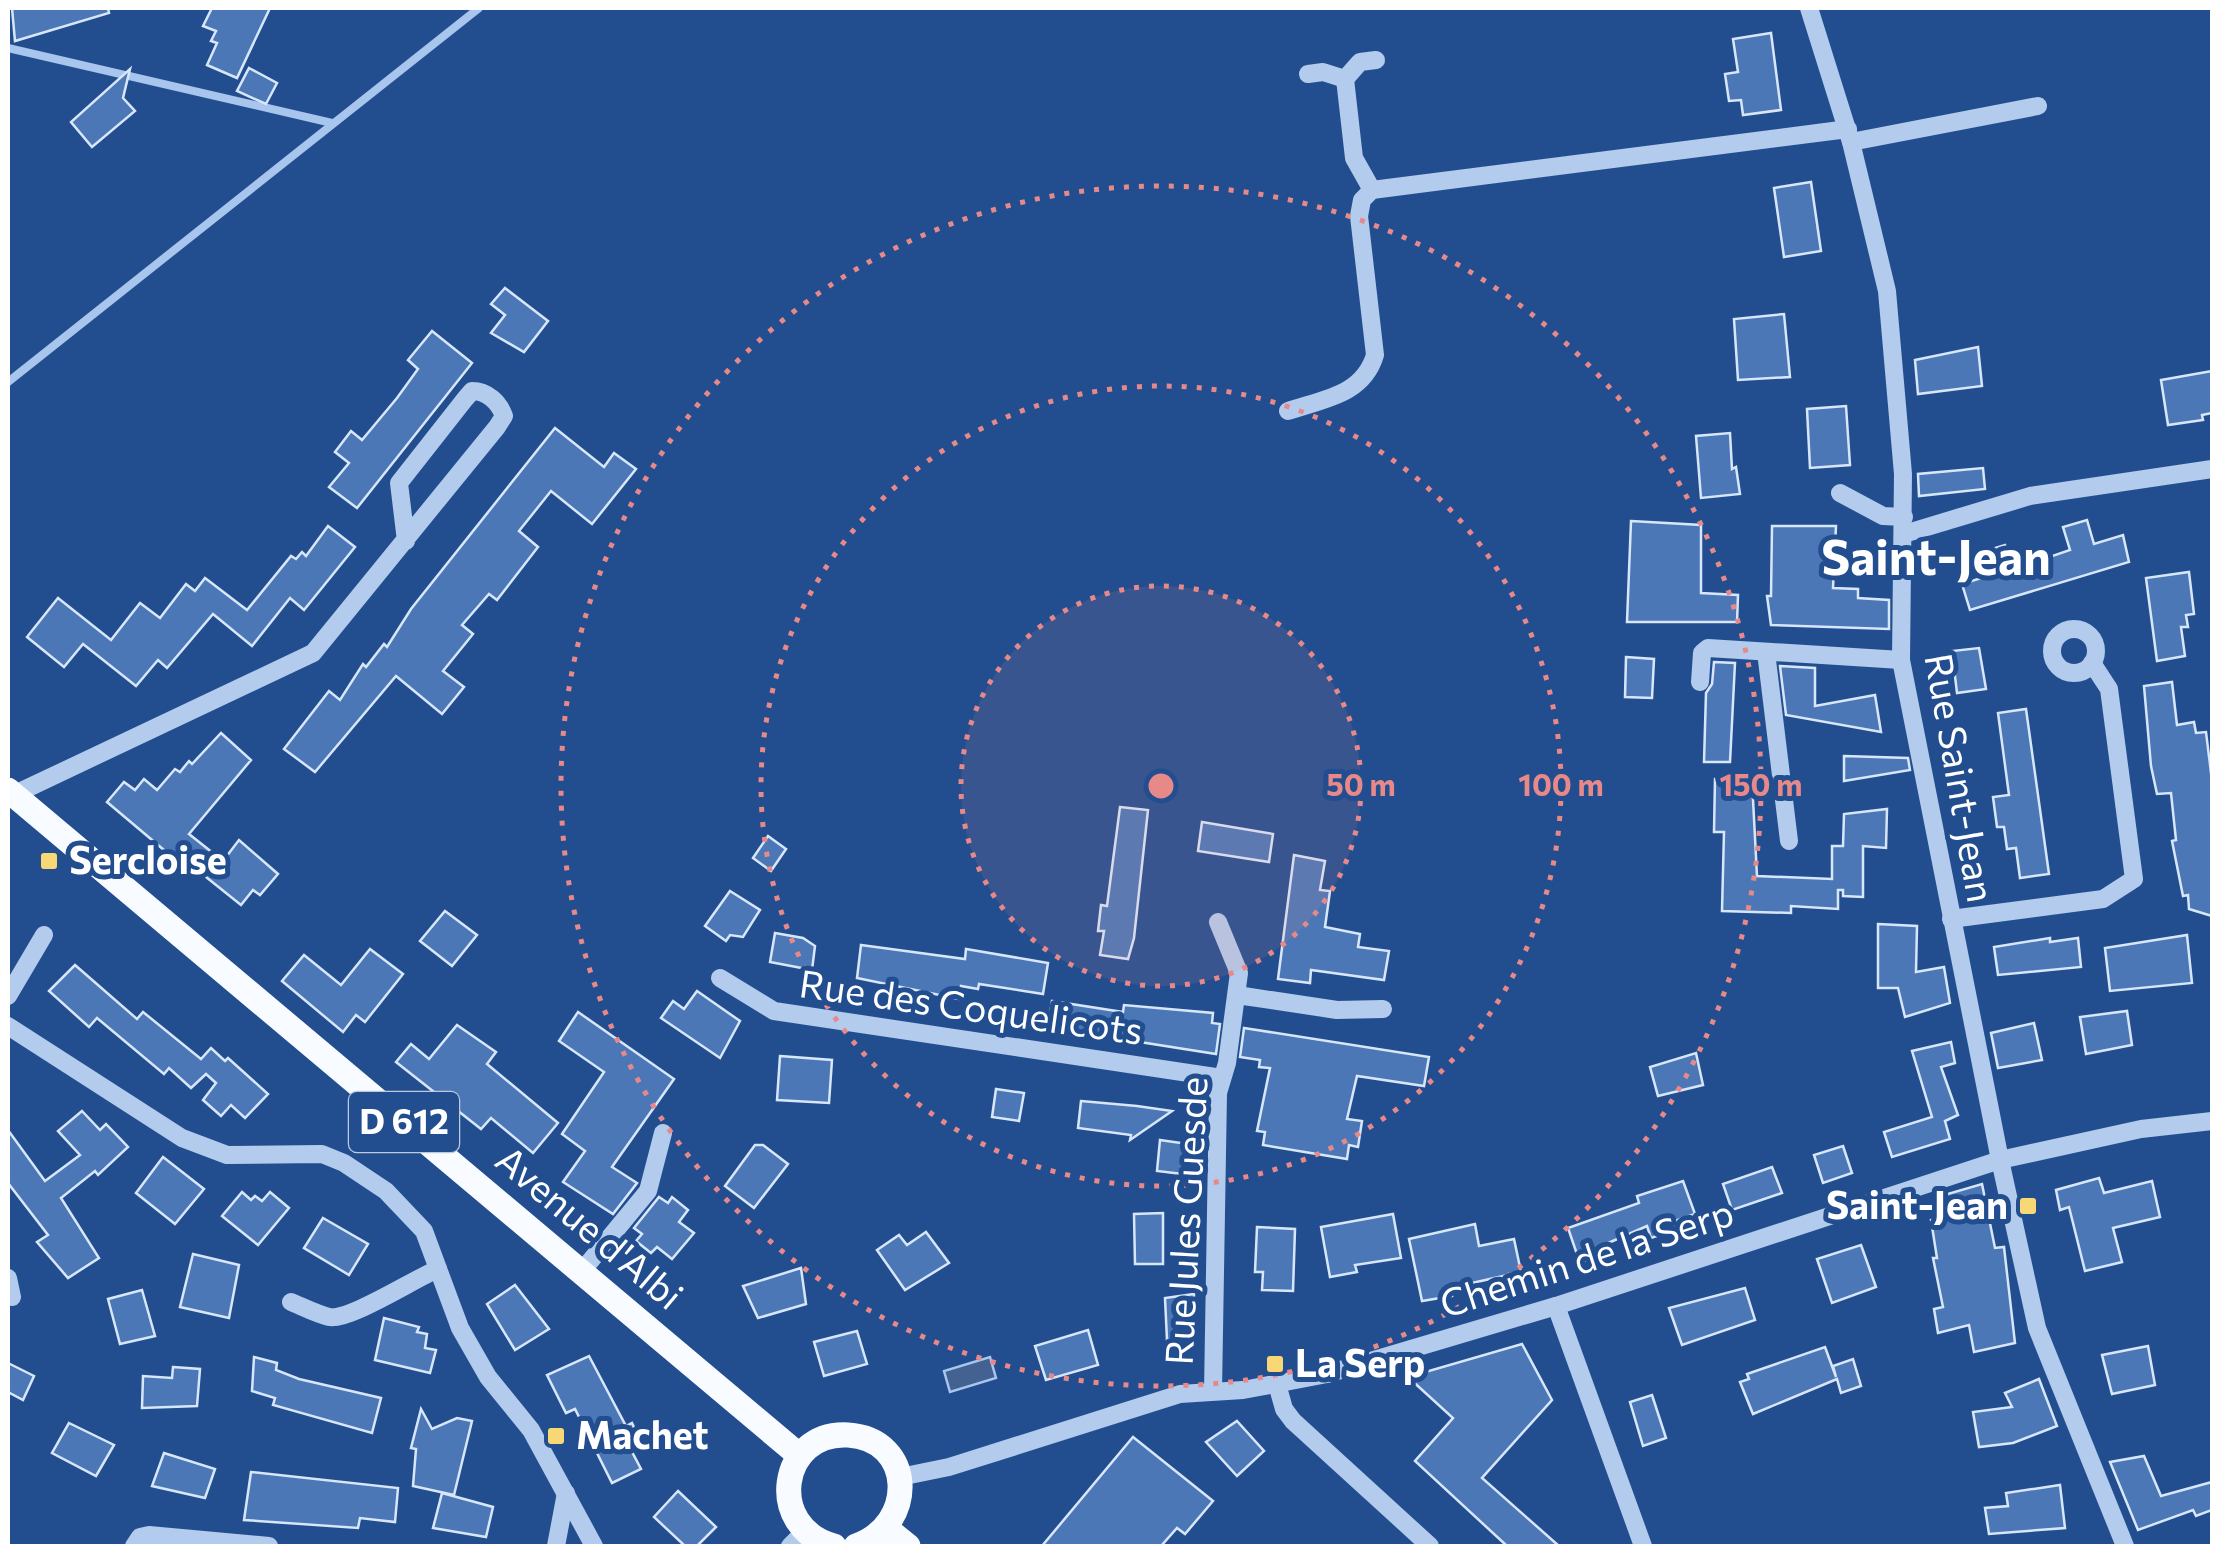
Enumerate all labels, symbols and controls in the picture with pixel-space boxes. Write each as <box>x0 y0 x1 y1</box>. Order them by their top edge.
district label: Saint-Jean <box>1821 526 2051 585</box>
street label: Rue Saint-Jean <box>1916 649 2006 906</box>
text: 50 m <box>1326 765 1396 802</box>
text: 100 m <box>1518 765 1604 802</box>
text: 150 m <box>1720 765 1802 802</box>
centre of rings <box>1143 768 1179 804</box>
place label: Sercloise <box>69 835 227 882</box>
marker: Sercloise <box>38 850 60 872</box>
street label: Rue des Coquelicots <box>797 958 1146 1053</box>
street label: Rue Jules Guesde <box>1153 1075 1216 1366</box>
road number: D 612 <box>349 1092 459 1152</box>
street label: Avenue d'Albi <box>488 1134 694 1318</box>
place label: Saint-Jean <box>1826 1180 2008 1227</box>
street label: Chemin de la Serp <box>1434 1187 1739 1326</box>
marker: Saint-Jean <box>2017 1195 2039 1217</box>
place label: La Serp <box>1295 1338 1425 1385</box>
marker: La Serp <box>1264 1353 1286 1375</box>
place label: Machet <box>576 1410 709 1457</box>
marker: Machet <box>545 1425 567 1447</box>

